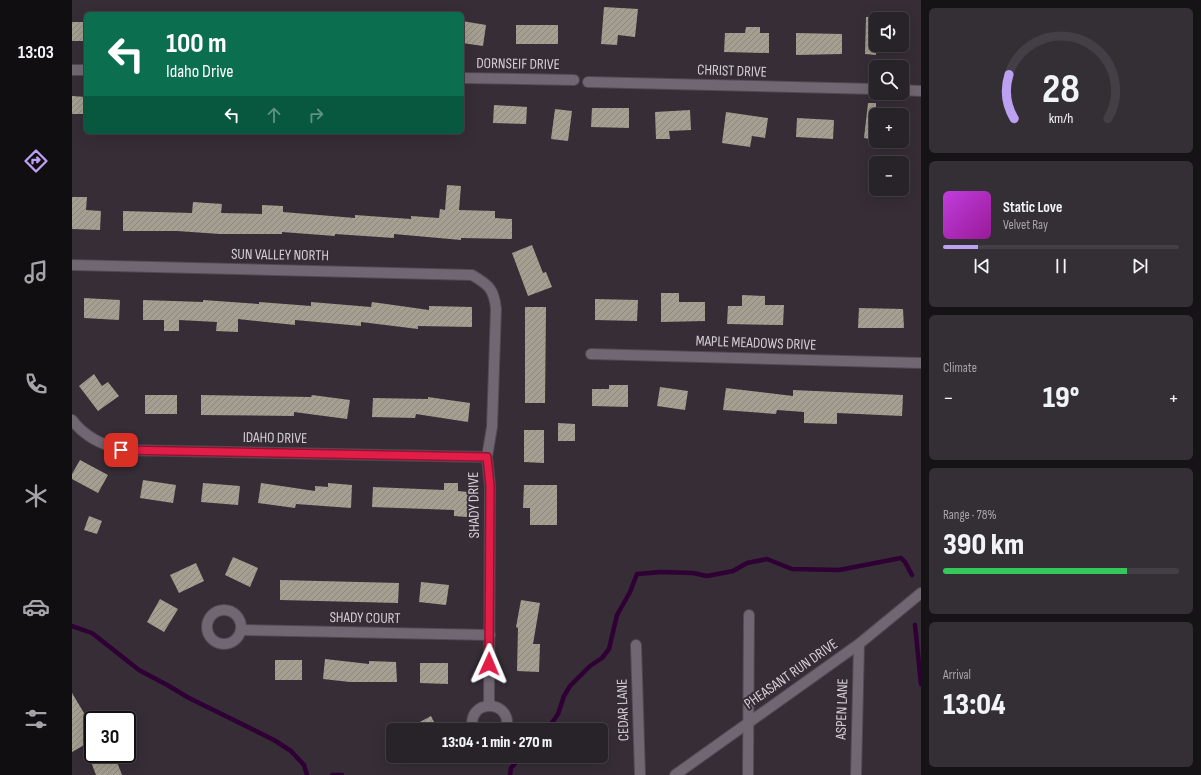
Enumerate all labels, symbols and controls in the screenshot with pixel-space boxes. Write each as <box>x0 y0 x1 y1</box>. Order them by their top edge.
map controls <box>869 12 909 196</box>
button: sound <box>869 12 909 52</box>
text: 100 m <box>166 27 227 60</box>
icon: left <box>100 28 152 80</box>
text: 13:03 <box>18 42 54 63</box>
street label: DORNSEIF DRIVE <box>476 54 560 74</box>
street label: CHRIST DRIVE <box>697 60 767 82</box>
button: search <box>869 60 909 100</box>
text: Idaho Drive <box>166 61 234 82</box>
text: 28 <box>1042 65 1080 114</box>
icon: left <box>221 104 243 126</box>
icon: ahead <box>263 104 285 126</box>
icon: right <box>305 104 327 126</box>
button: + <box>869 108 909 148</box>
text: km/h <box>1049 109 1073 126</box>
icon: directions <box>22 147 50 175</box>
button: − <box>869 156 909 196</box>
text: Static Love <box>1003 198 1062 217</box>
text: Velvet Ray <box>1003 217 1048 233</box>
street label: SUN VALLEY NORTH <box>231 245 329 265</box>
icon: previous <box>971 255 993 277</box>
icon: pause <box>1050 255 1072 277</box>
icon: next <box>1129 255 1151 277</box>
icon: music <box>22 258 50 286</box>
street label: MAPLE MEADOWS DRIVE <box>695 331 817 355</box>
text: Climate <box>943 360 977 376</box>
icon: phone <box>22 370 50 398</box>
text: 19° <box>1043 380 1079 416</box>
text: − <box>943 385 954 412</box>
text: + <box>1168 385 1179 412</box>
street label: IDAHO DRIVE <box>243 428 307 448</box>
pin <box>104 433 138 467</box>
icon: arrive <box>110 439 132 461</box>
street label: SHADY DRIVE <box>464 472 484 538</box>
icon: climate <box>22 482 50 510</box>
text: Range · 78% <box>943 507 997 523</box>
text: 390 km <box>943 527 1024 563</box>
icon: car <box>22 593 50 621</box>
street label: SHADY COURT <box>329 608 401 628</box>
street label: PHEASANT RUN DRIVE <box>741 635 841 713</box>
position arrow <box>468 643 510 685</box>
text: Arrival <box>943 667 971 683</box>
street label: ASPEN LANE <box>831 678 853 741</box>
street label: CEDAR LANE <box>612 679 634 741</box>
text: 13:04 <box>943 687 1006 723</box>
icon: filters <box>22 705 50 733</box>
speed limit sign: 30 <box>84 711 136 763</box>
text: 13:04 · 1 min · 270 m <box>442 733 552 752</box>

